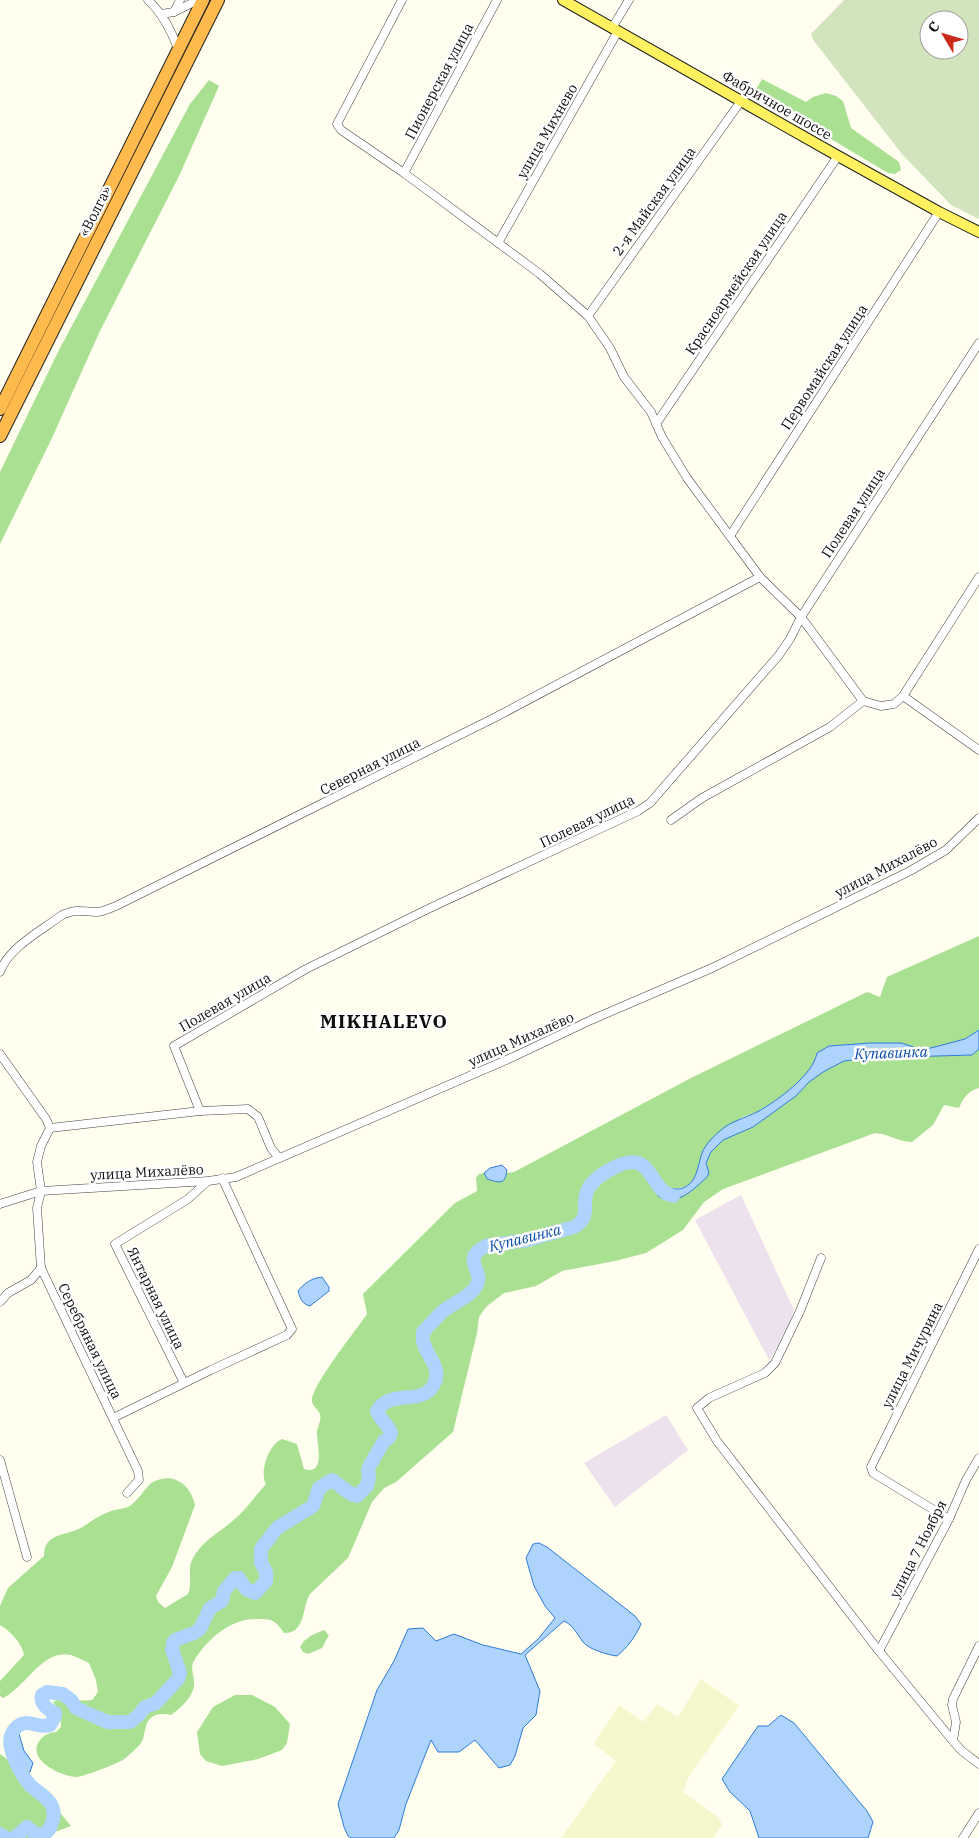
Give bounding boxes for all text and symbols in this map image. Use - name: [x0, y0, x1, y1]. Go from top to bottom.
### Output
- north arrow: [919, 10, 969, 60]
- text: С: [924, 18, 944, 36]
- street label: Пионерская улица: [401, 19, 477, 142]
- street label: Фабричное шоссе: [719, 66, 835, 144]
- street label: улица Михнево: [513, 80, 581, 182]
- street label: 2-я Майская улица: [608, 143, 700, 259]
- street label: «Волга»: [75, 183, 115, 239]
- street label: Красноармейская улица: [681, 207, 791, 358]
- street label: Первомайская улица: [777, 301, 872, 433]
- street label: Полевая улица: [817, 465, 889, 561]
- street label: Северная улица: [317, 733, 423, 799]
- street label: Полевая улица: [537, 790, 638, 852]
- street label: улица Михалёво: [832, 832, 940, 902]
- street label: Полевая улица: [176, 968, 274, 1036]
- street label: улица Михалёво: [465, 1008, 577, 1070]
- district label: MIKHALEVO: [320, 1009, 448, 1033]
- water label: Купавинка: [853, 1042, 929, 1063]
- street label: улица Михалёво: [90, 1160, 204, 1184]
- water label: Купавинка: [486, 1219, 564, 1256]
- street label: Янтарная улица: [123, 1244, 189, 1353]
- street label: Серебряная улица: [54, 1280, 126, 1402]
- street label: улица Мичурина: [877, 1298, 947, 1411]
- street label: улица 7 Ноября: [886, 1497, 950, 1601]

